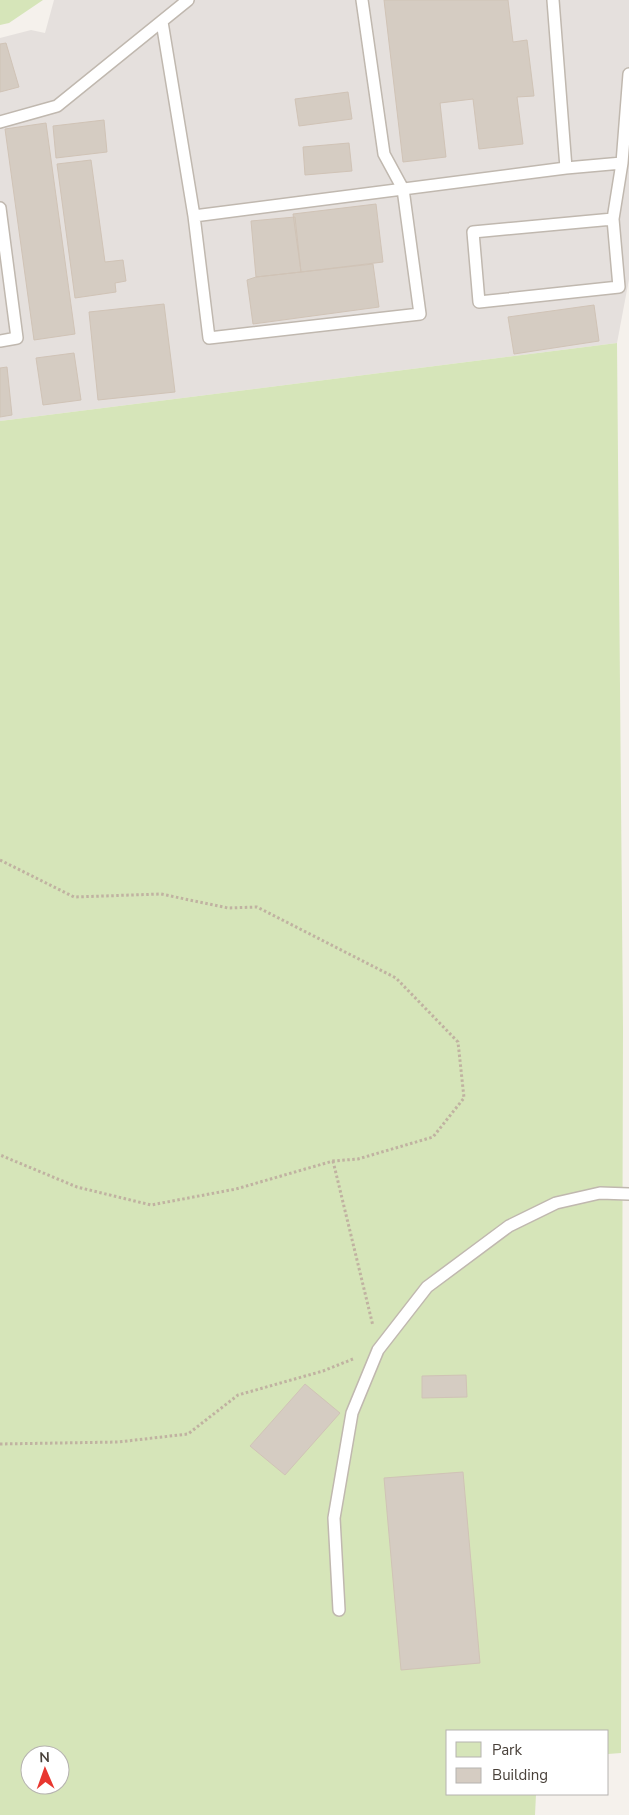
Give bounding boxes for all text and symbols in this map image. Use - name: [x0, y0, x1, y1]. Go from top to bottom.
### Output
- legend: [446, 1730, 609, 1795]
- text: Park: [492, 1740, 522, 1760]
- north arrow: [20, 1745, 70, 1795]
- text: N: [39, 1748, 50, 1767]
- text: Building: [492, 1765, 548, 1785]

